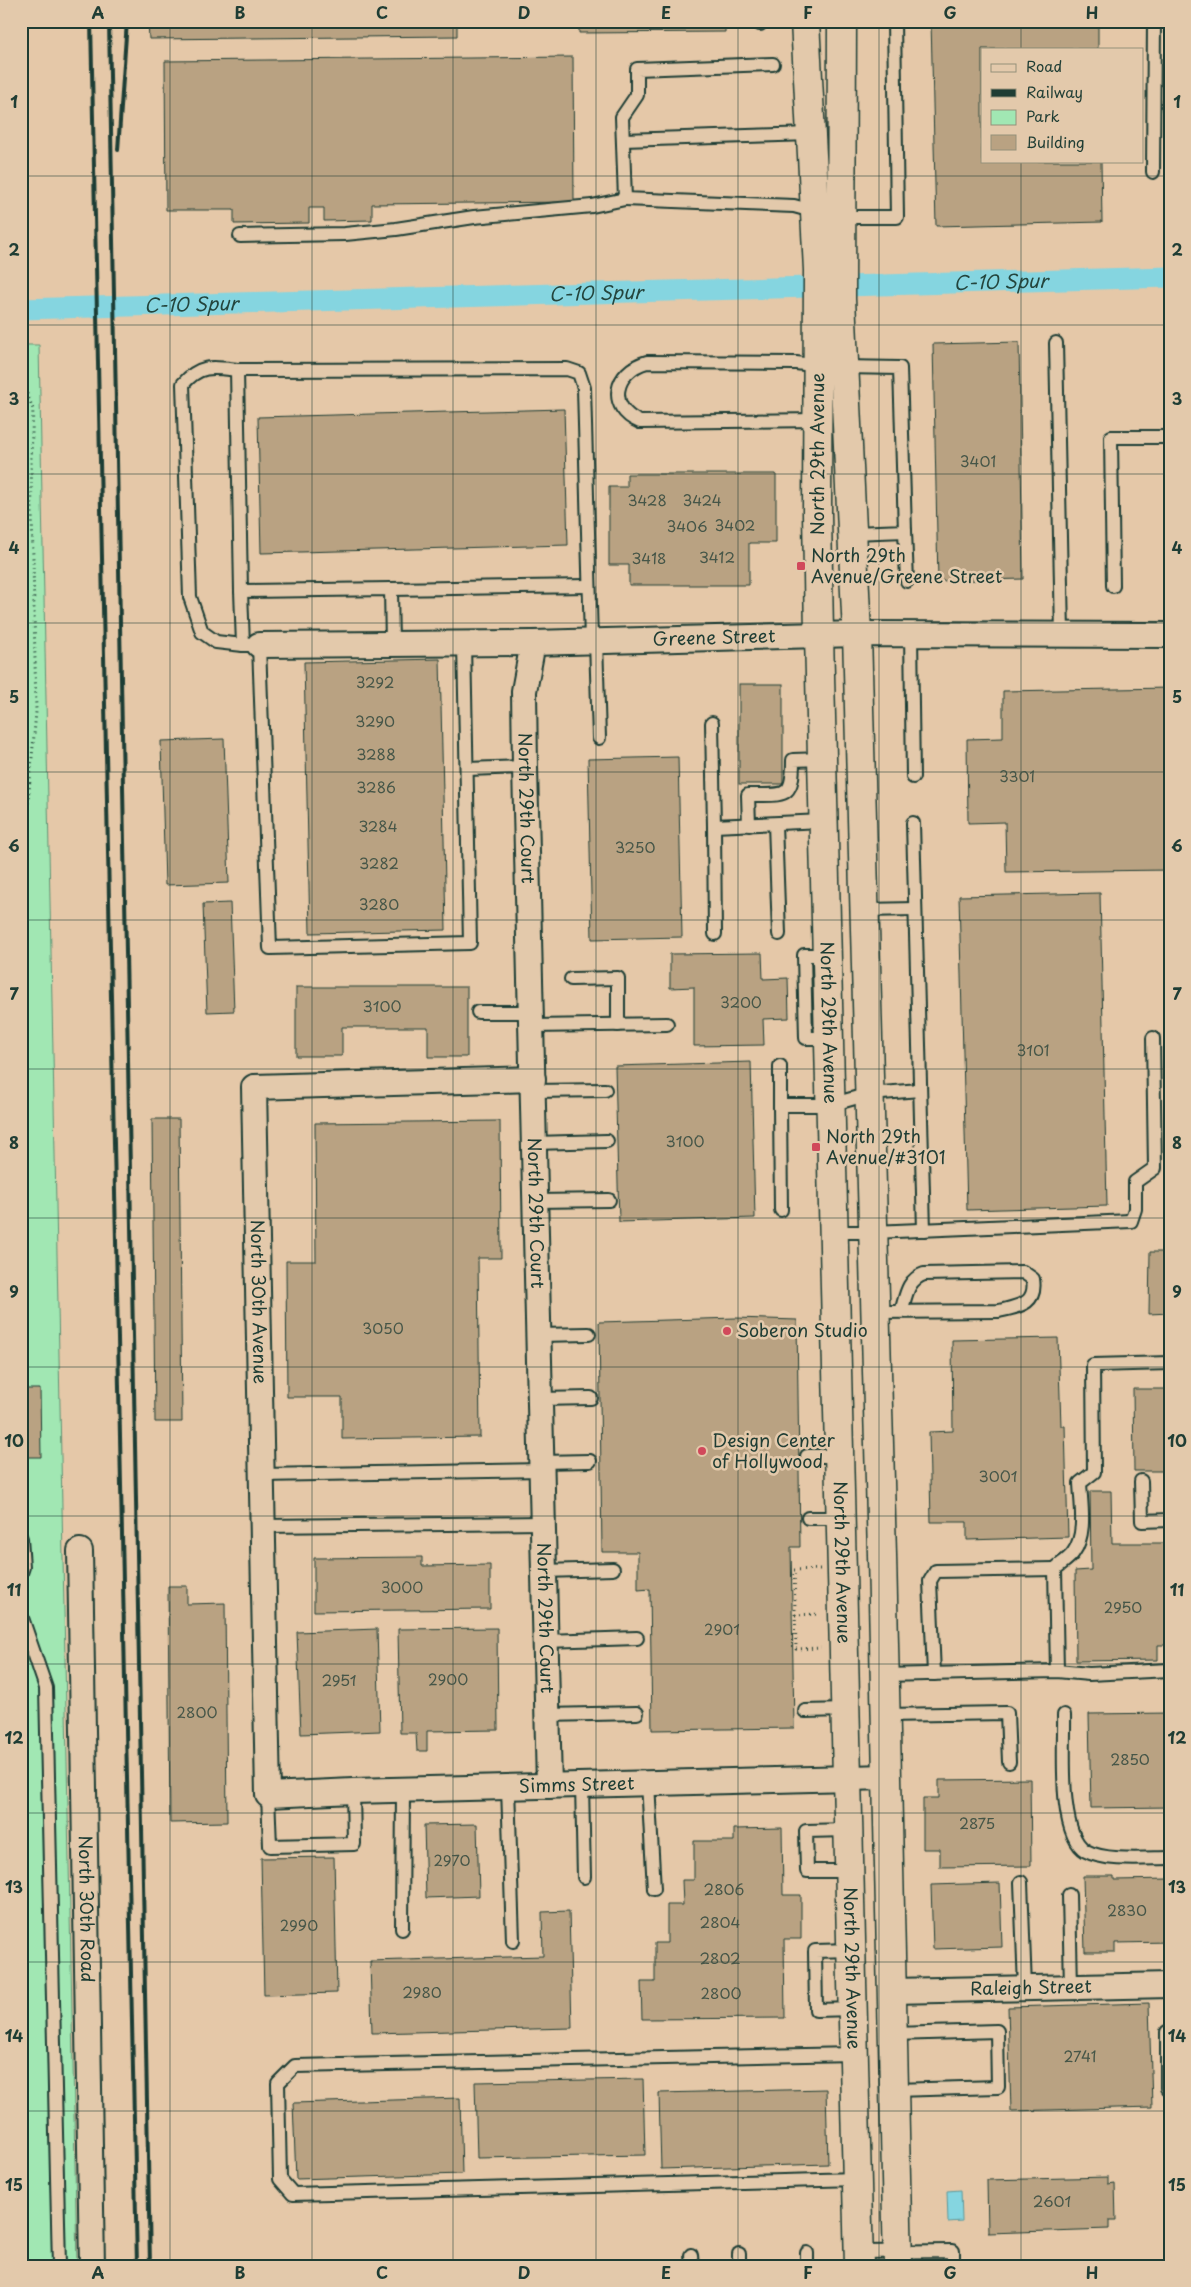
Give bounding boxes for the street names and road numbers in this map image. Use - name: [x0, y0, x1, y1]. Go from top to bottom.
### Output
- street label: North 29th Avenue: [803, 373, 830, 535]
- street label: Greene Street: [652, 621, 776, 652]
- street label: North 29th Court: [513, 733, 543, 884]
- street label: North 29th Avenue: [815, 941, 845, 1104]
- street label: North 29th Court: [522, 1137, 552, 1289]
- street label: North 30th Avenue: [245, 1219, 275, 1384]
- street label: North 29th Avenue: [828, 1481, 859, 1644]
- street label: North 29th Court: [531, 1542, 562, 1694]
- street label: Simms Street: [518, 1769, 635, 1799]
- street label: North 30th Road: [73, 1835, 102, 1983]
- street label: North 29th Avenue: [838, 1887, 869, 2050]
- street label: Raleigh Street: [970, 1972, 1092, 2001]

